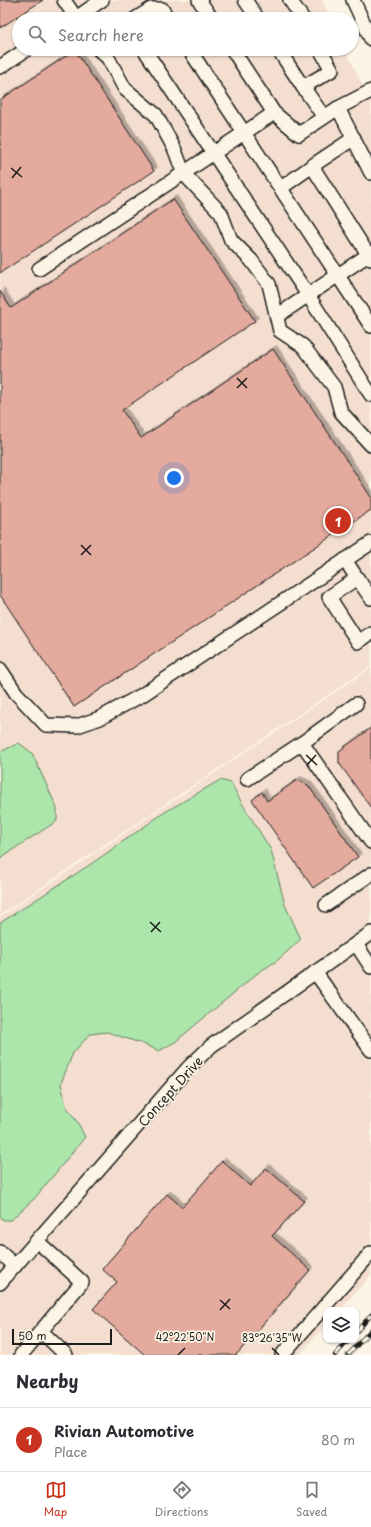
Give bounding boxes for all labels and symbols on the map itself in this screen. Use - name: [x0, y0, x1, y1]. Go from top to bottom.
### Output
- your location: [164, 468, 184, 488]
- pin: 1: [325, 506, 351, 536]
- street label: Concept Drive: [133, 1052, 207, 1130]
- scale bar: [12, 1327, 112, 1346]
- text: 42°22'50"N: [156, 1329, 214, 1344]
- text: 83°26'35"W: [242, 1330, 303, 1345]

